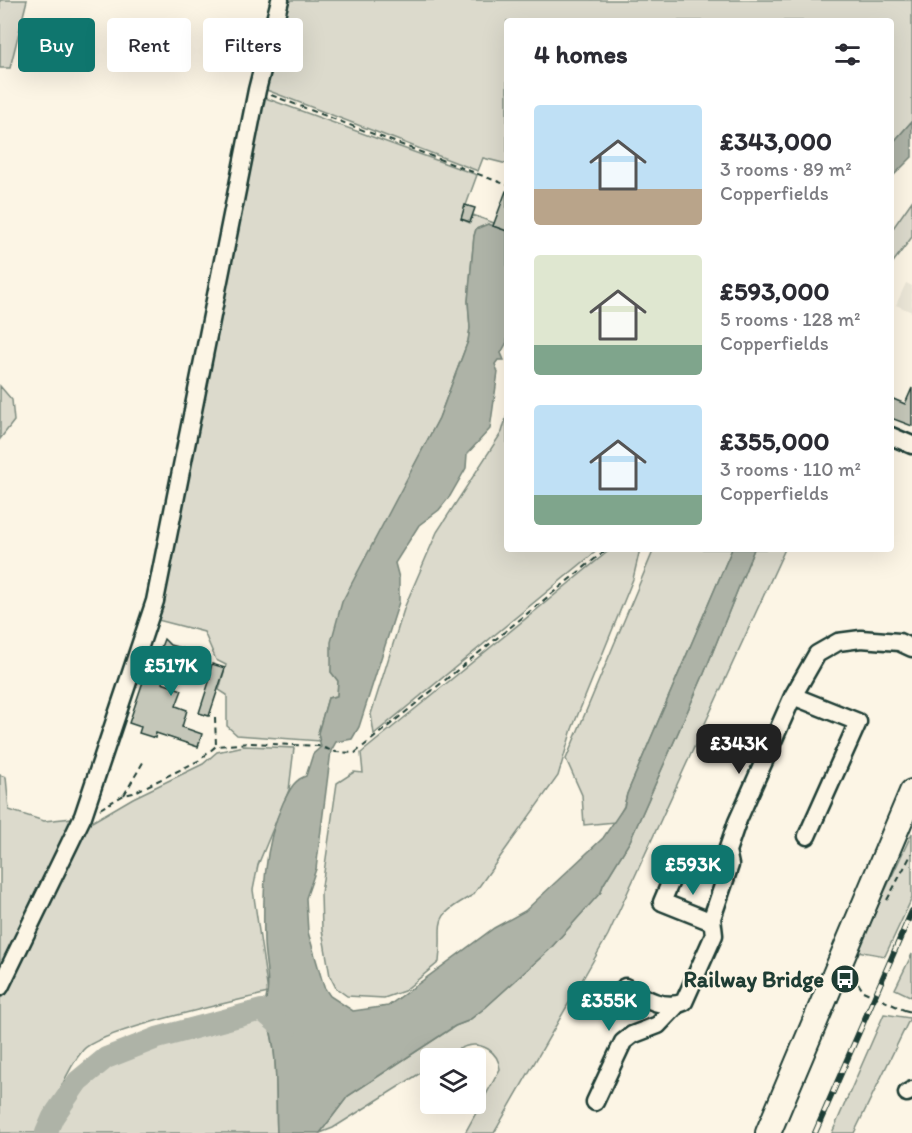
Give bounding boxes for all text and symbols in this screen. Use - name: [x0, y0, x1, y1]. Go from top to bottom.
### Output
- chip: Buy: [18, 18, 95, 72]
- chip: Rent: [107, 18, 191, 72]
- chip: Filters: [203, 18, 303, 72]
- text: 4 homes: [534, 38, 628, 70]
- icon: filters: [831, 38, 864, 71]
- text: £343,000: [720, 125, 832, 157]
- icon: home: [582, 129, 654, 201]
- text: 3 rooms · 89 m²: [720, 157, 852, 181]
- text: Copperfields: [720, 181, 829, 205]
- text: £593,000: [720, 275, 830, 307]
- icon: home: [582, 279, 654, 351]
- text: 5 rooms · 128 m²: [720, 307, 861, 331]
- text: Copperfields: [720, 331, 829, 355]
- text: £355,000: [720, 425, 830, 457]
- icon: home: [582, 429, 654, 501]
- text: 3 rooms · 110 m²: [720, 457, 861, 481]
- text: Copperfields: [720, 481, 829, 505]
- pin: £517K: [129, 646, 213, 697]
- text: £517K: [144, 653, 198, 677]
- pin: £343K: [697, 724, 781, 775]
- text: £343K: [710, 731, 768, 755]
- pin: £593K: [651, 845, 735, 896]
- text: £593K: [665, 852, 721, 876]
- bus stop icon: Railway Bridge: [829, 963, 861, 995]
- place label: Railway Bridge: [684, 966, 824, 993]
- pin: £355K: [567, 981, 651, 1032]
- text: £355K: [581, 988, 637, 1012]
- map controls: [420, 1048, 486, 1114]
- button: layers: [420, 1048, 486, 1114]

